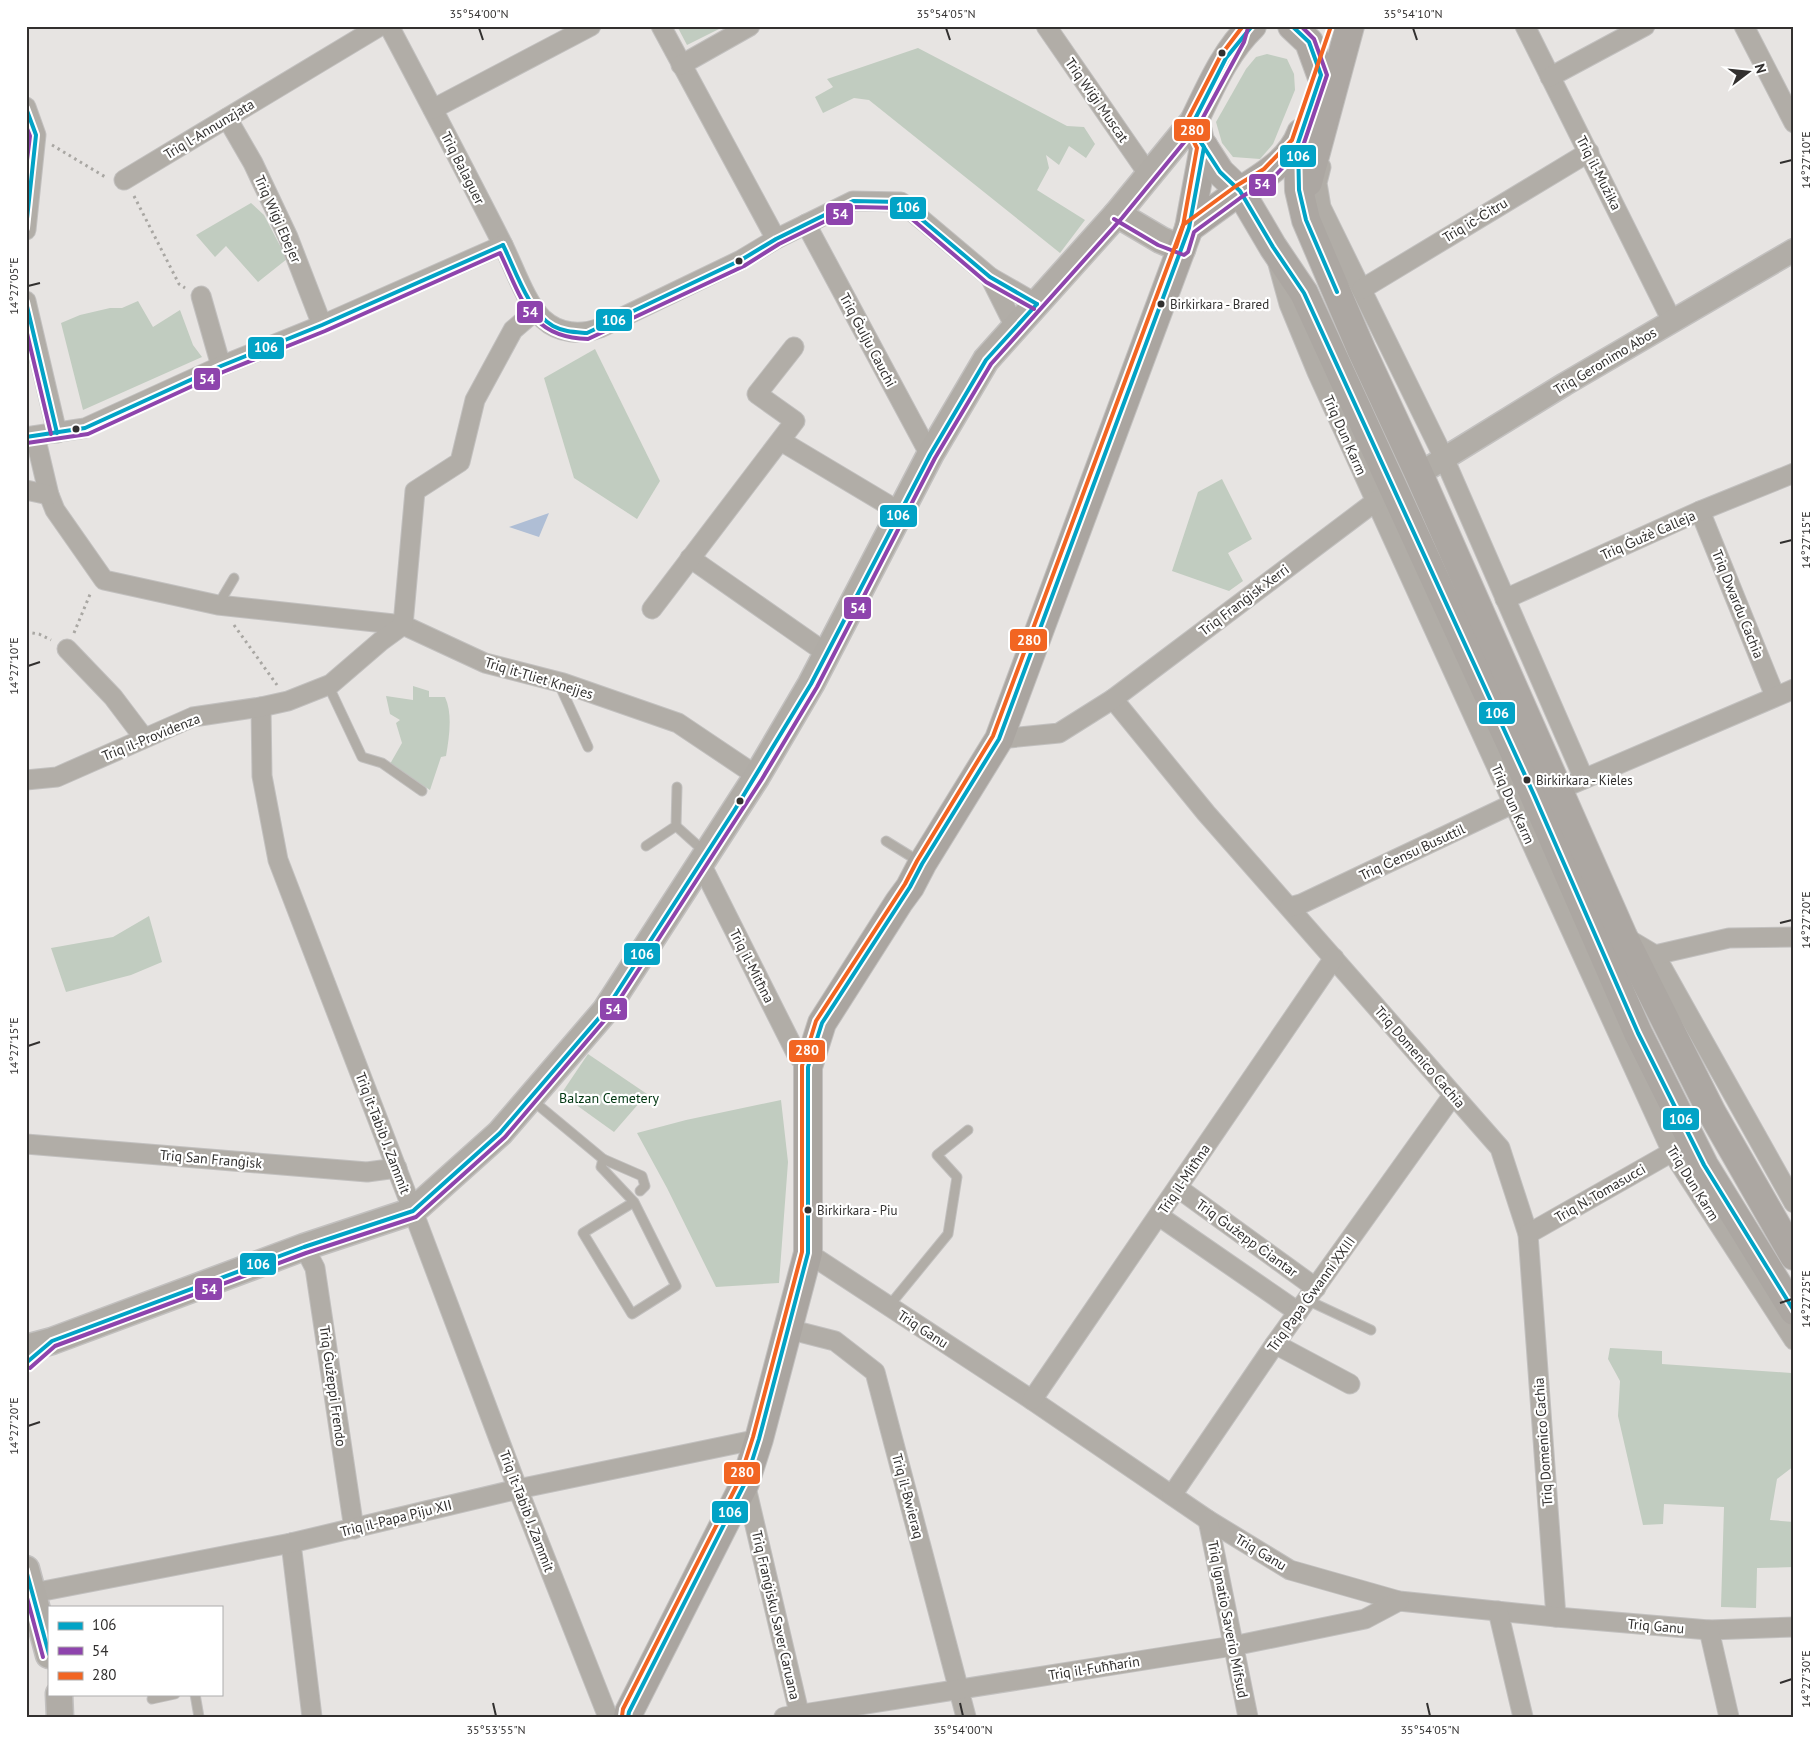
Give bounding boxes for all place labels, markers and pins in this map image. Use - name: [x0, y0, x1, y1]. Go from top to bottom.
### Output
- unlabelled marker: [1217, 48, 1227, 58]
- unlabelled marker: [734, 256, 744, 266]
- place label: Birkirkara - Brared: [1170, 296, 1269, 313]
- marker: Birkirkara - Brared: [1156, 299, 1166, 309]
- unlabelled marker: [71, 424, 81, 434]
- place label: Birkirkara - Kieles: [1536, 772, 1633, 789]
- marker: Birkirkara - Kieles: [1522, 775, 1532, 785]
- unlabelled marker: [735, 796, 745, 806]
- place label: Birkirkara - Piu: [817, 1202, 897, 1219]
- marker: Birkirkara - Piu: [803, 1205, 813, 1215]

